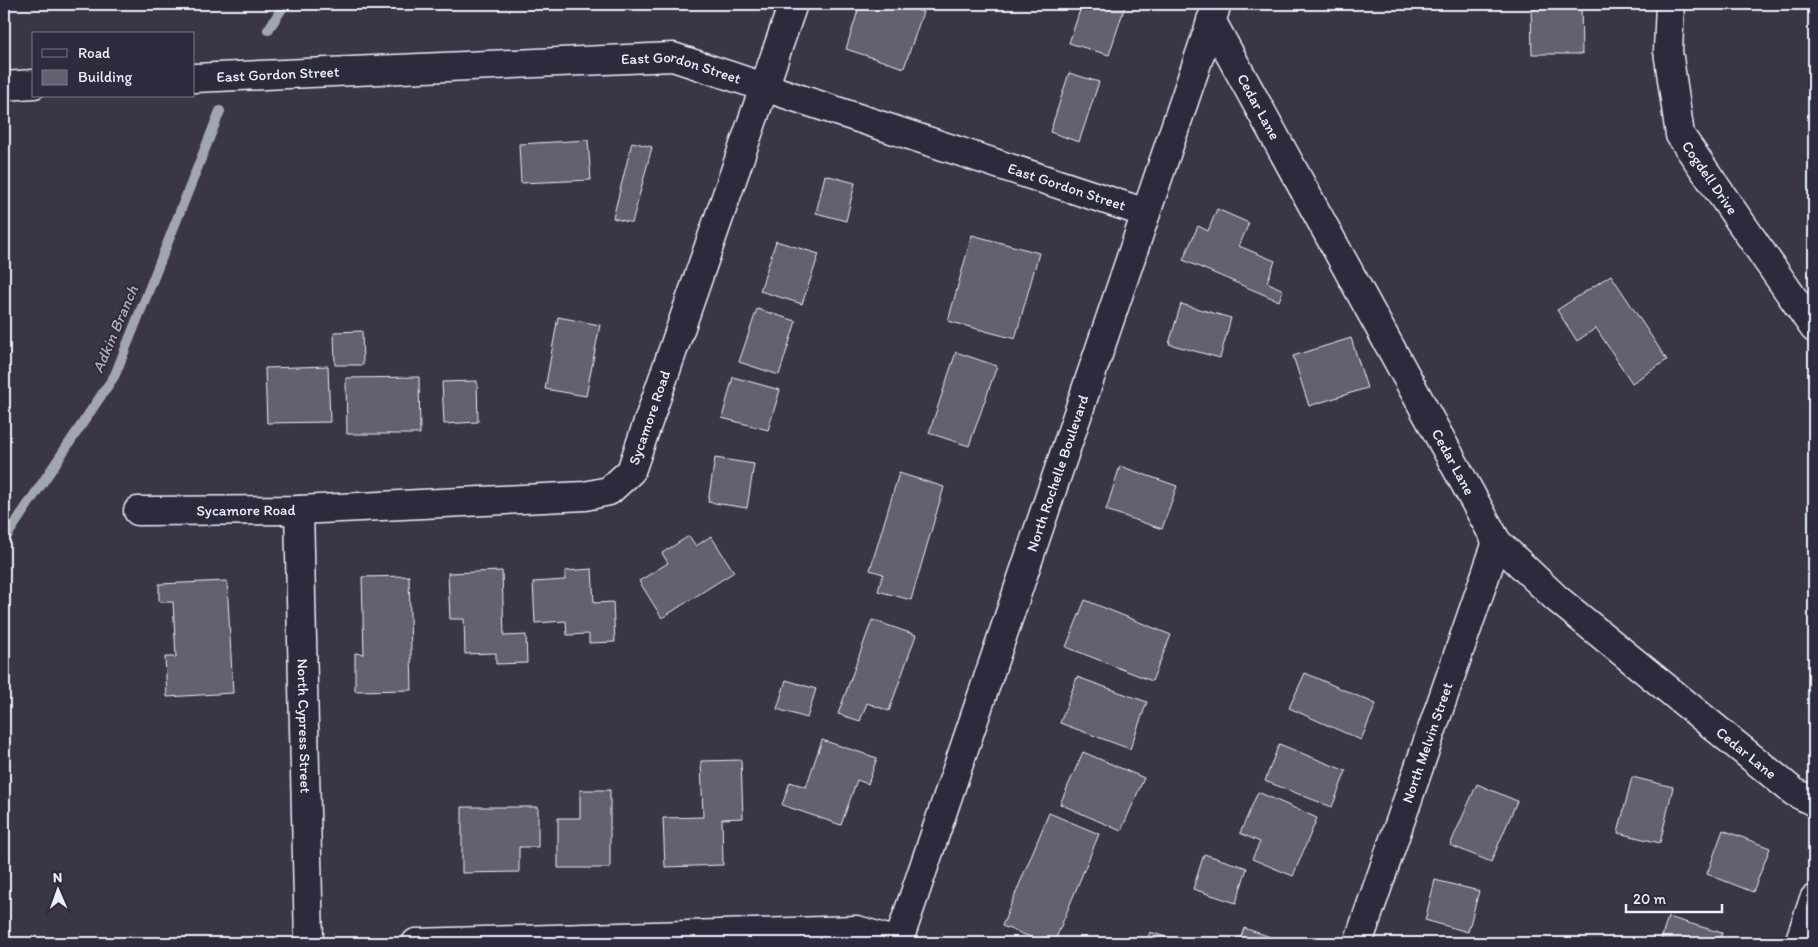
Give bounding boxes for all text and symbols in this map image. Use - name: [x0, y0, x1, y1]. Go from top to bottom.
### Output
- legend: [32, 32, 195, 98]
- text: Road: [78, 44, 111, 62]
- street label: East Gordon Street: [621, 48, 744, 88]
- street label: East Gordon Street: [216, 63, 340, 86]
- text: Building: [78, 68, 132, 86]
- street label: Cedar Lane: [1233, 71, 1284, 143]
- street label: Cogdell Drive: [1678, 137, 1742, 218]
- street label: East Gordon Street: [1005, 159, 1128, 215]
- water label: Adkin Branch: [88, 282, 142, 376]
- street label: Sycamore Road: [625, 368, 674, 467]
- street label: North Rochelle Boulevard: [1023, 393, 1092, 554]
- street label: Cedar Lane: [1428, 426, 1479, 498]
- street label: Sycamore Road: [196, 501, 296, 520]
- street label: North Cypress Street: [293, 658, 315, 794]
- street label: North Melvin Street: [1398, 680, 1457, 805]
- street label: Cedar Lane: [1712, 723, 1780, 783]
- north arrow: [32, 864, 82, 914]
- text: N: [53, 869, 63, 886]
- scale bar: [1626, 882, 1722, 914]
- text: 20 m: [1633, 890, 1667, 908]

